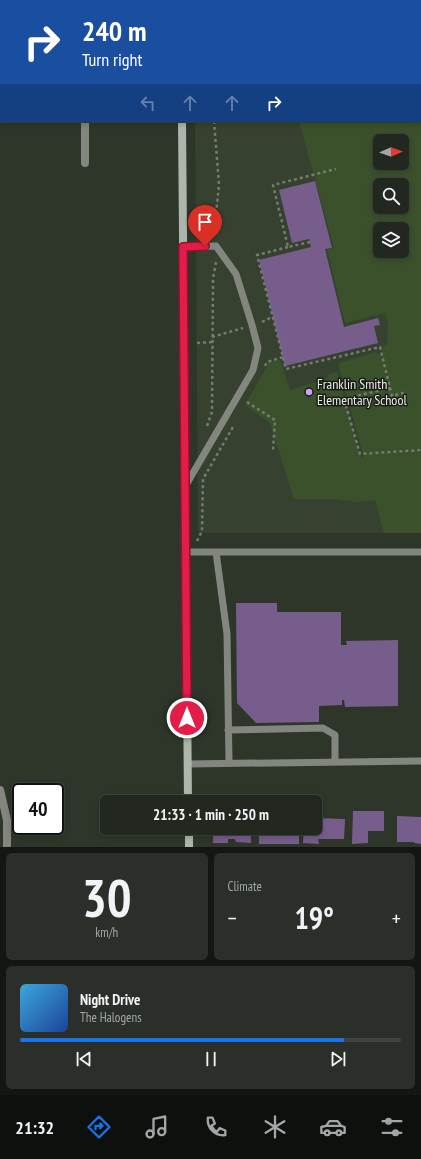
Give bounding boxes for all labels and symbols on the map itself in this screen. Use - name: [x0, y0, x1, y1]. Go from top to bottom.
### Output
- north arrow: [373, 134, 409, 170]
- pin: [188, 205, 222, 246]
- place label: Franklin Smith Elementary School: [317, 375, 407, 409]
- marker: Franklin Smith Elementary School: [304, 387, 314, 397]
- position arrow: [166, 697, 208, 739]
- speed limit sign: 40: [12, 783, 64, 835]

